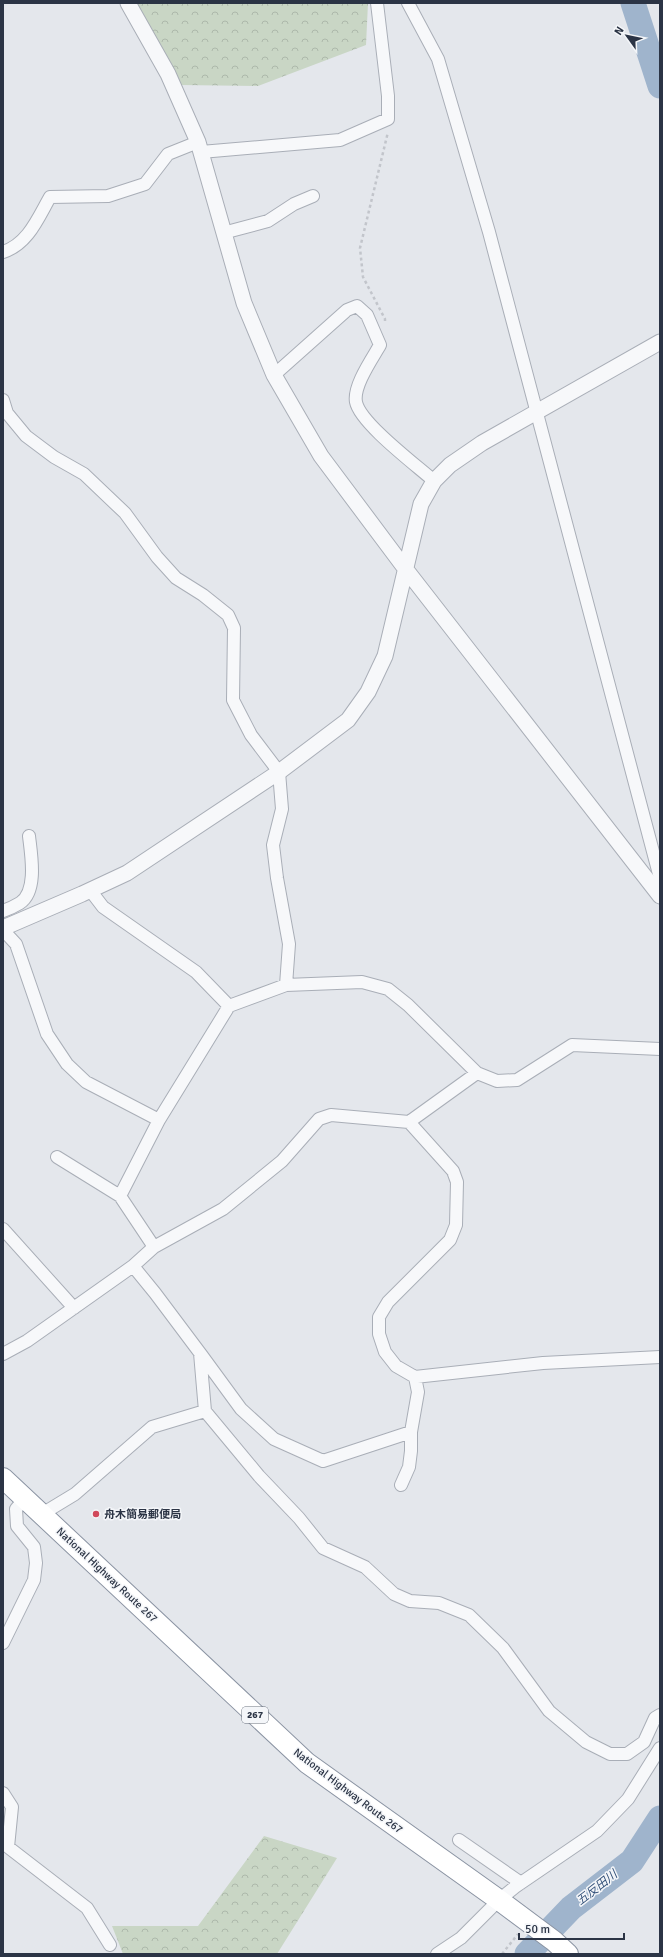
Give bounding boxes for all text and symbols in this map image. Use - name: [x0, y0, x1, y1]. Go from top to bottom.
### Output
- north arrow: [607, 16, 647, 56]
- text: N: [611, 24, 627, 38]
- place label: 舟木簡易郵便局: [104, 1508, 181, 1521]
- marker: 舟木簡易郵便局: [91, 1509, 101, 1519]
- street label: National Highway Route 267: [54, 1525, 160, 1625]
- road number: 267: [242, 1707, 268, 1723]
- street label: National Highway Route 267: [291, 1746, 405, 1836]
- water label: 五反田川: [573, 1866, 622, 1909]
- scale bar: [519, 1915, 624, 1941]
- text: 50 m: [525, 1922, 550, 1937]

